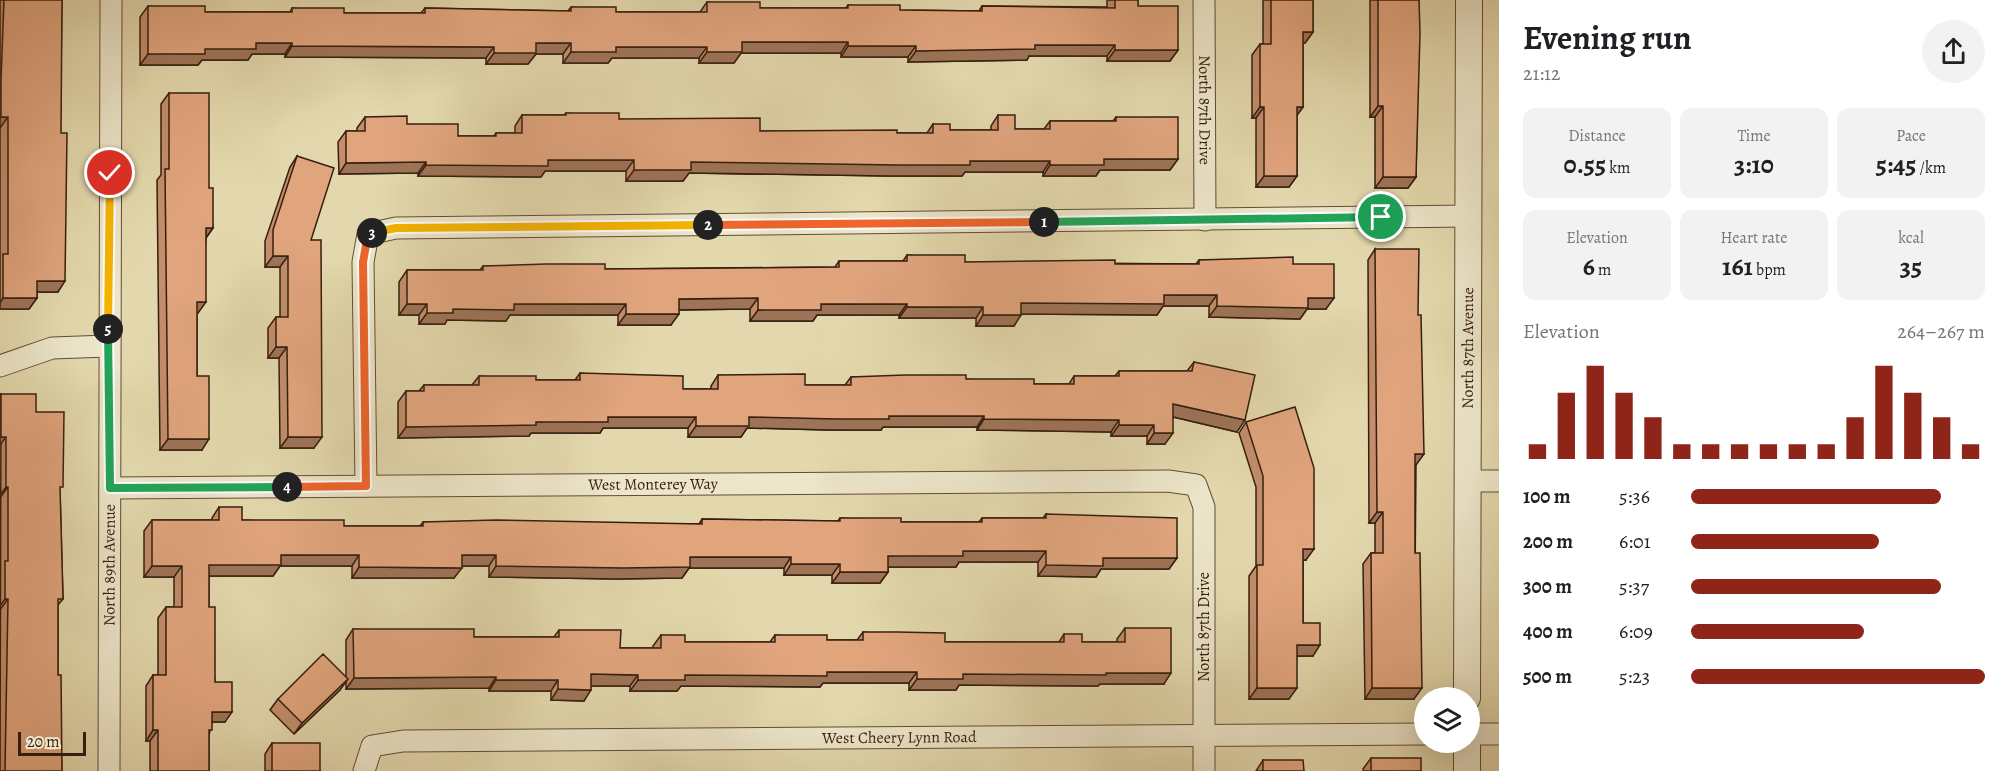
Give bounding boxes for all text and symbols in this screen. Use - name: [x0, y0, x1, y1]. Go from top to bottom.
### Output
- text: Evening run: [1523, 15, 1692, 60]
- button: share: [1922, 20, 1985, 83]
- street label: North 87th Drive: [1193, 55, 1216, 165]
- text: 21:12: [1523, 60, 1560, 87]
- text: Distance: [1568, 125, 1626, 147]
- text: Time: [1737, 125, 1771, 147]
- text: Pace: [1896, 125, 1926, 147]
- pin: [84, 147, 135, 198]
- text: 0.55: [1564, 147, 1606, 182]
- text: 3:10: [1734, 147, 1774, 182]
- text: 5:45: [1876, 147, 1916, 182]
- icon: check: [93, 156, 126, 189]
- text: km: [1606, 157, 1630, 179]
- text: /km: [1916, 157, 1946, 179]
- pin: [1355, 191, 1406, 242]
- icon: arrive: [1364, 200, 1397, 233]
- pin: 1: [1029, 207, 1059, 237]
- pin: 2: [693, 210, 723, 240]
- text: 1: [1041, 211, 1047, 233]
- text: 2: [704, 214, 712, 236]
- pin: 3: [357, 218, 387, 248]
- text: 3: [369, 222, 375, 244]
- text: Elevation: [1566, 227, 1628, 249]
- text: Heart rate: [1721, 227, 1787, 249]
- text: kcal: [1898, 227, 1924, 249]
- text: 6: [1583, 249, 1595, 284]
- text: 161: [1722, 249, 1753, 284]
- text: 35: [1900, 249, 1922, 284]
- text: m: [1595, 259, 1611, 281]
- text: bpm: [1753, 259, 1786, 281]
- street label: North 87th Avenue: [1457, 287, 1479, 409]
- pin: 5: [93, 314, 123, 344]
- text: 5: [105, 318, 111, 340]
- text: Elevation: [1523, 318, 1600, 345]
- text: 264–267 m: [1897, 318, 1985, 345]
- pin: 4: [272, 472, 302, 502]
- street label: West Monterey Way: [587, 473, 719, 496]
- text: 4: [283, 476, 291, 498]
- text: 100 m: [1523, 483, 1571, 510]
- text: 5:36: [1619, 483, 1650, 510]
- street label: North 89th Avenue: [98, 504, 121, 626]
- text: 200 m: [1523, 528, 1573, 555]
- text: 6:01: [1619, 528, 1651, 555]
- street label: North 87th Drive: [1193, 572, 1215, 682]
- text: 300 m: [1523, 573, 1572, 600]
- text: 5:37: [1619, 573, 1649, 600]
- text: 400 m: [1523, 618, 1573, 645]
- text: 6:09: [1619, 618, 1653, 645]
- text: 500 m: [1523, 663, 1572, 690]
- text: 5:23: [1619, 663, 1650, 690]
- map controls: [1414, 687, 1480, 753]
- button: layers: [1414, 687, 1480, 753]
- street label: West Cheery Lynn Road: [821, 726, 977, 749]
- scale bar: [18, 729, 86, 756]
- text: 20 m: [27, 731, 60, 753]

